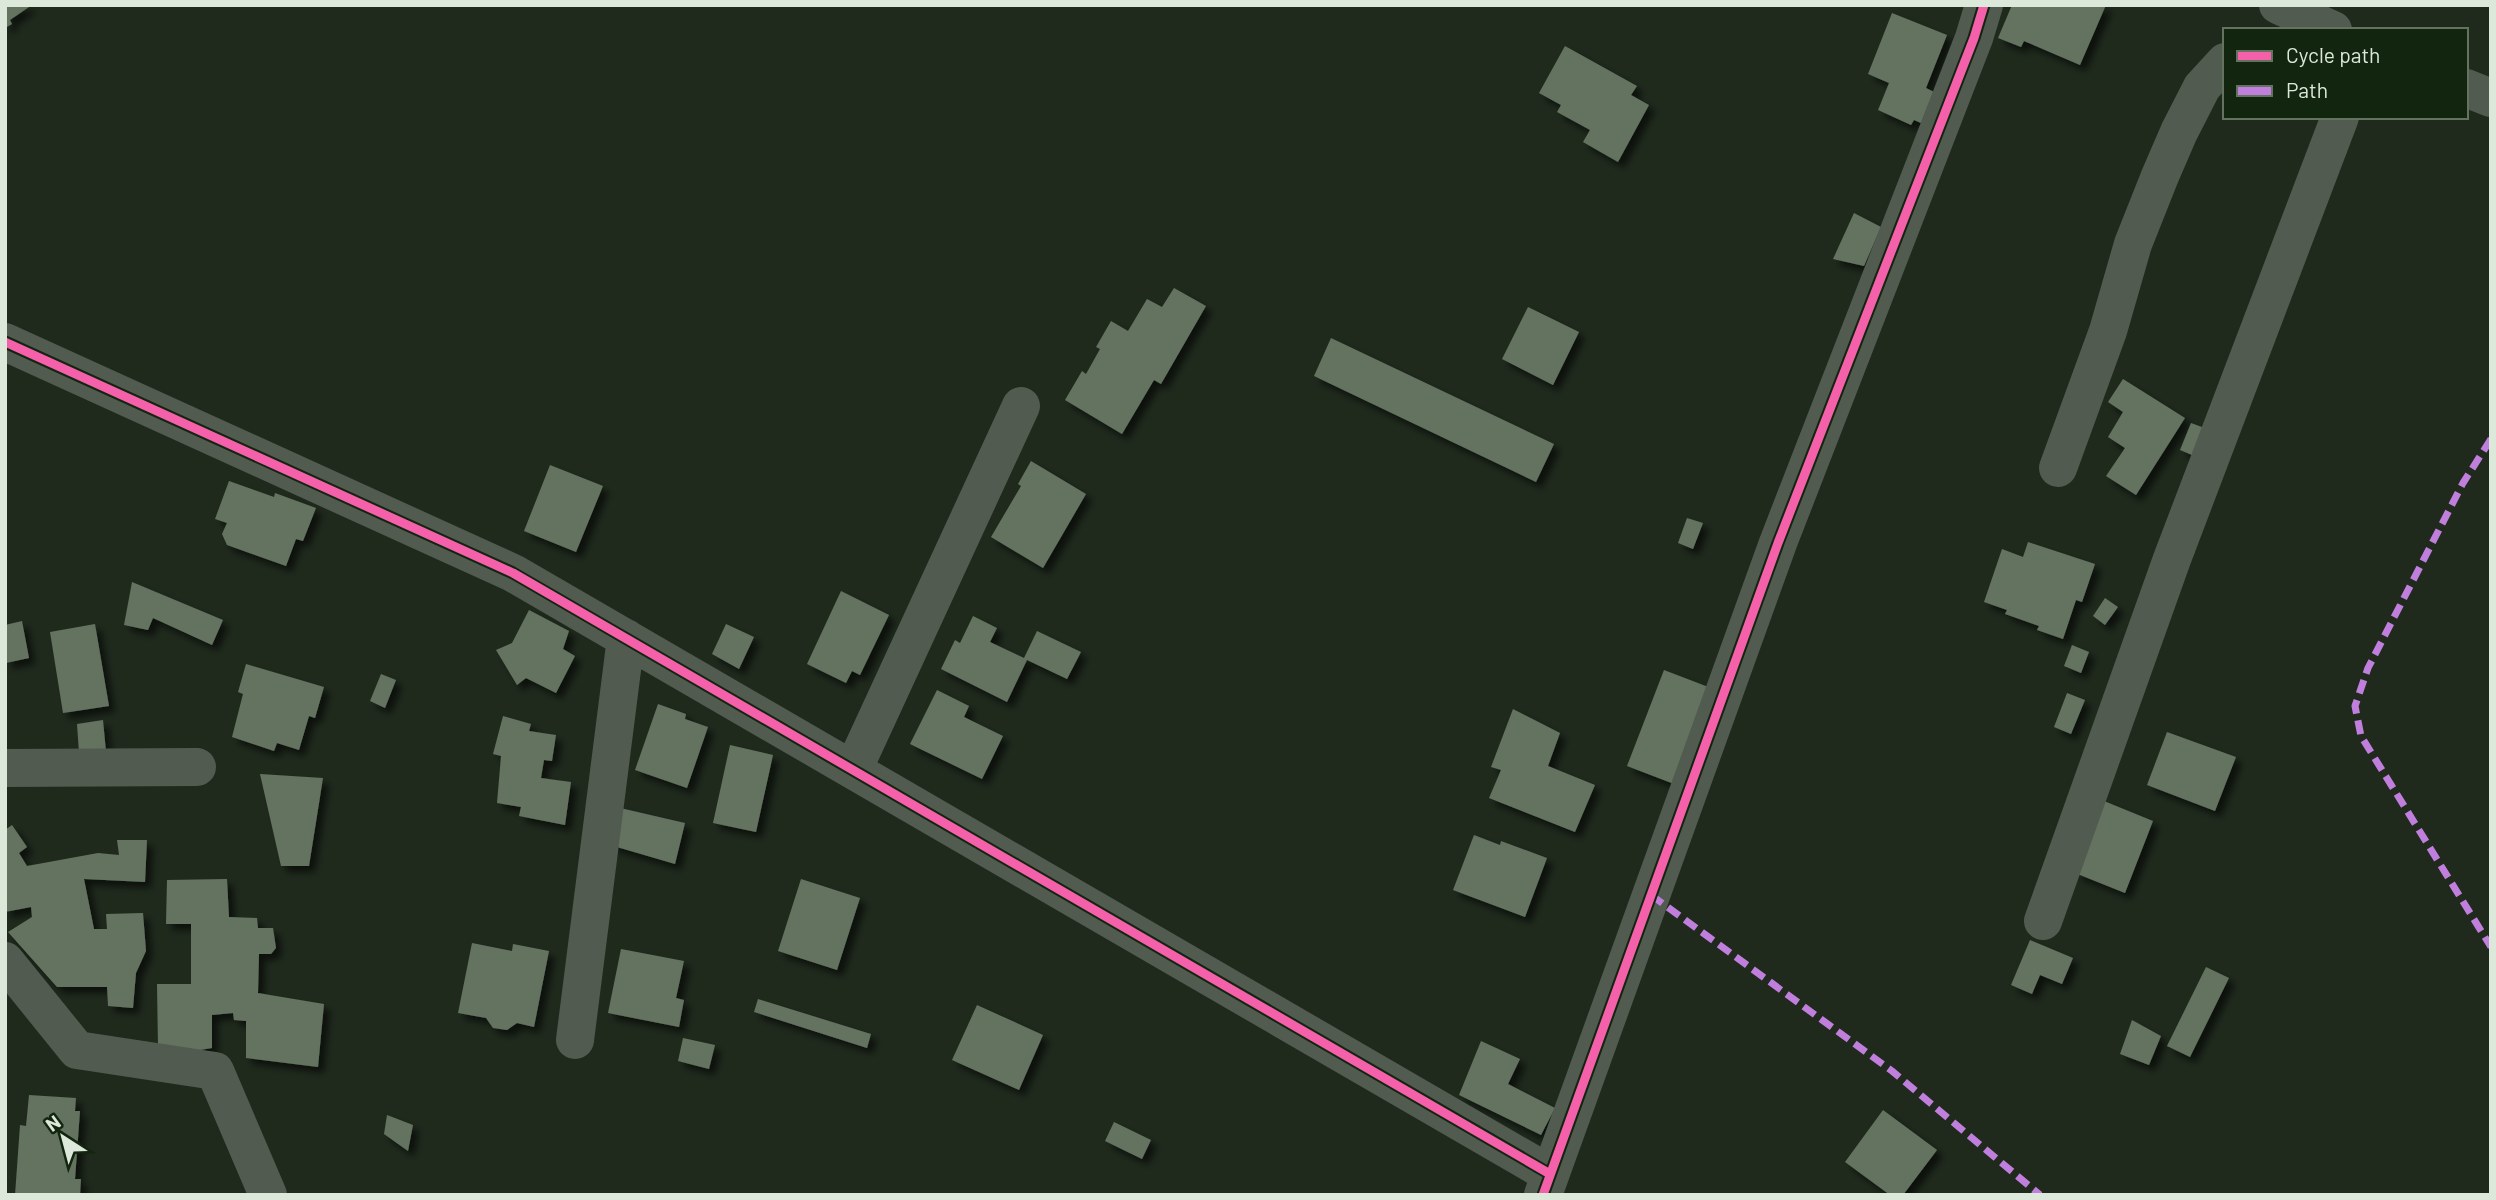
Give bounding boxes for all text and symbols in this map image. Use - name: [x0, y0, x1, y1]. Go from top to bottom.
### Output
- legend: [2223, 28, 2468, 119]
- text: Cycle path: [2286, 42, 2380, 67]
- text: Path: [2286, 77, 2328, 102]
- north arrow: [28, 1102, 98, 1172]
- text: N: [41, 1110, 65, 1136]

